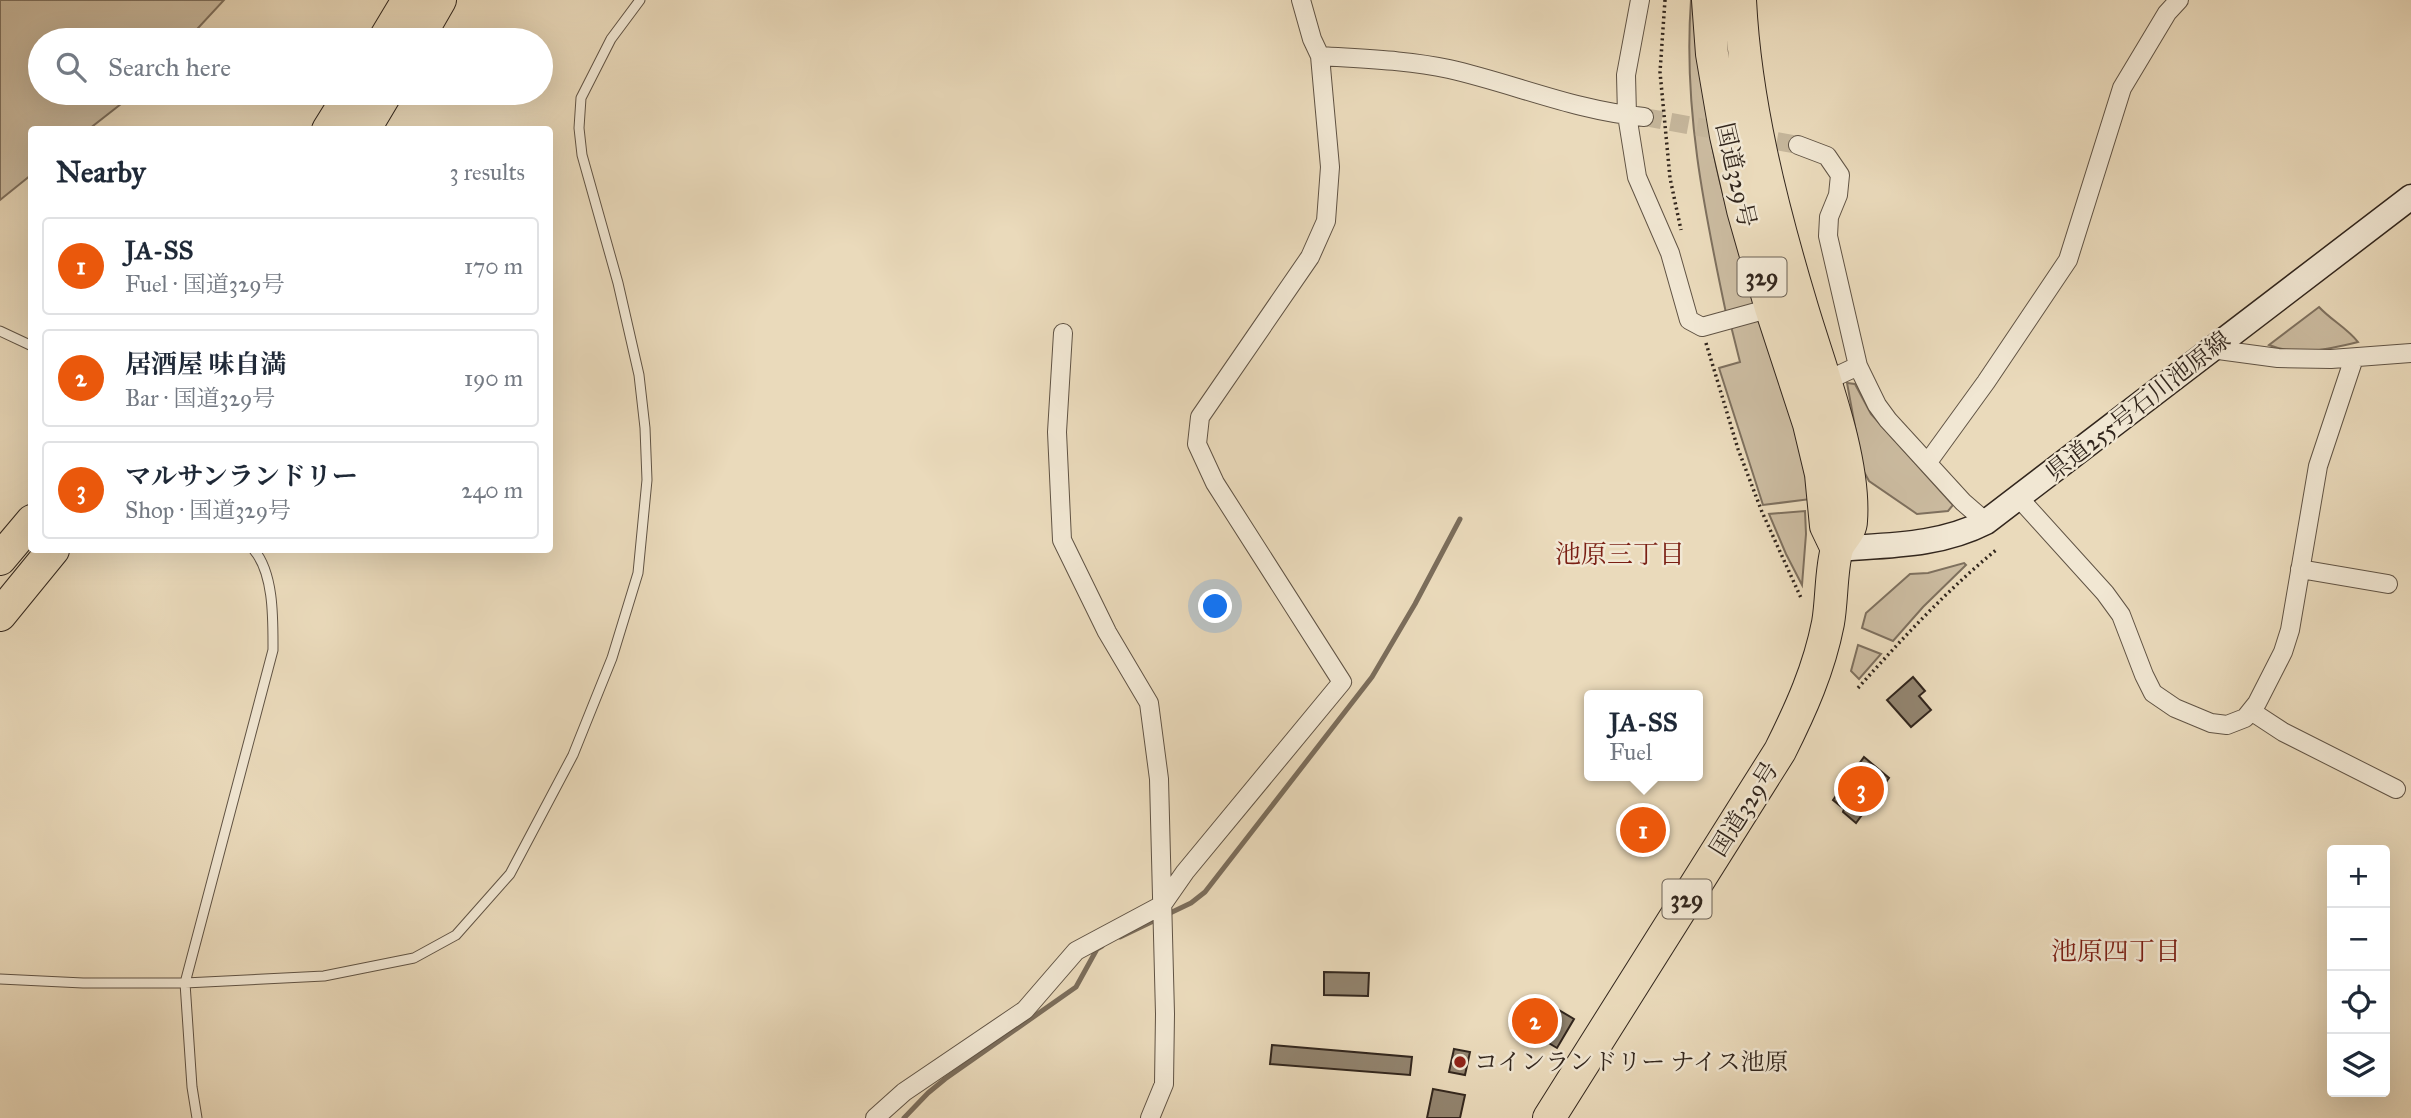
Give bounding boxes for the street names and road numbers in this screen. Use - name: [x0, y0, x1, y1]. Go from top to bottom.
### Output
- street label: 国道329号: [1709, 120, 1763, 230]
- road number: 329: [1738, 258, 1786, 296]
- street label: 県道255号石川池原線: [2040, 325, 2236, 487]
- street label: 国道329号: [1703, 756, 1785, 862]
- road number: 329: [1662, 879, 1712, 918]

